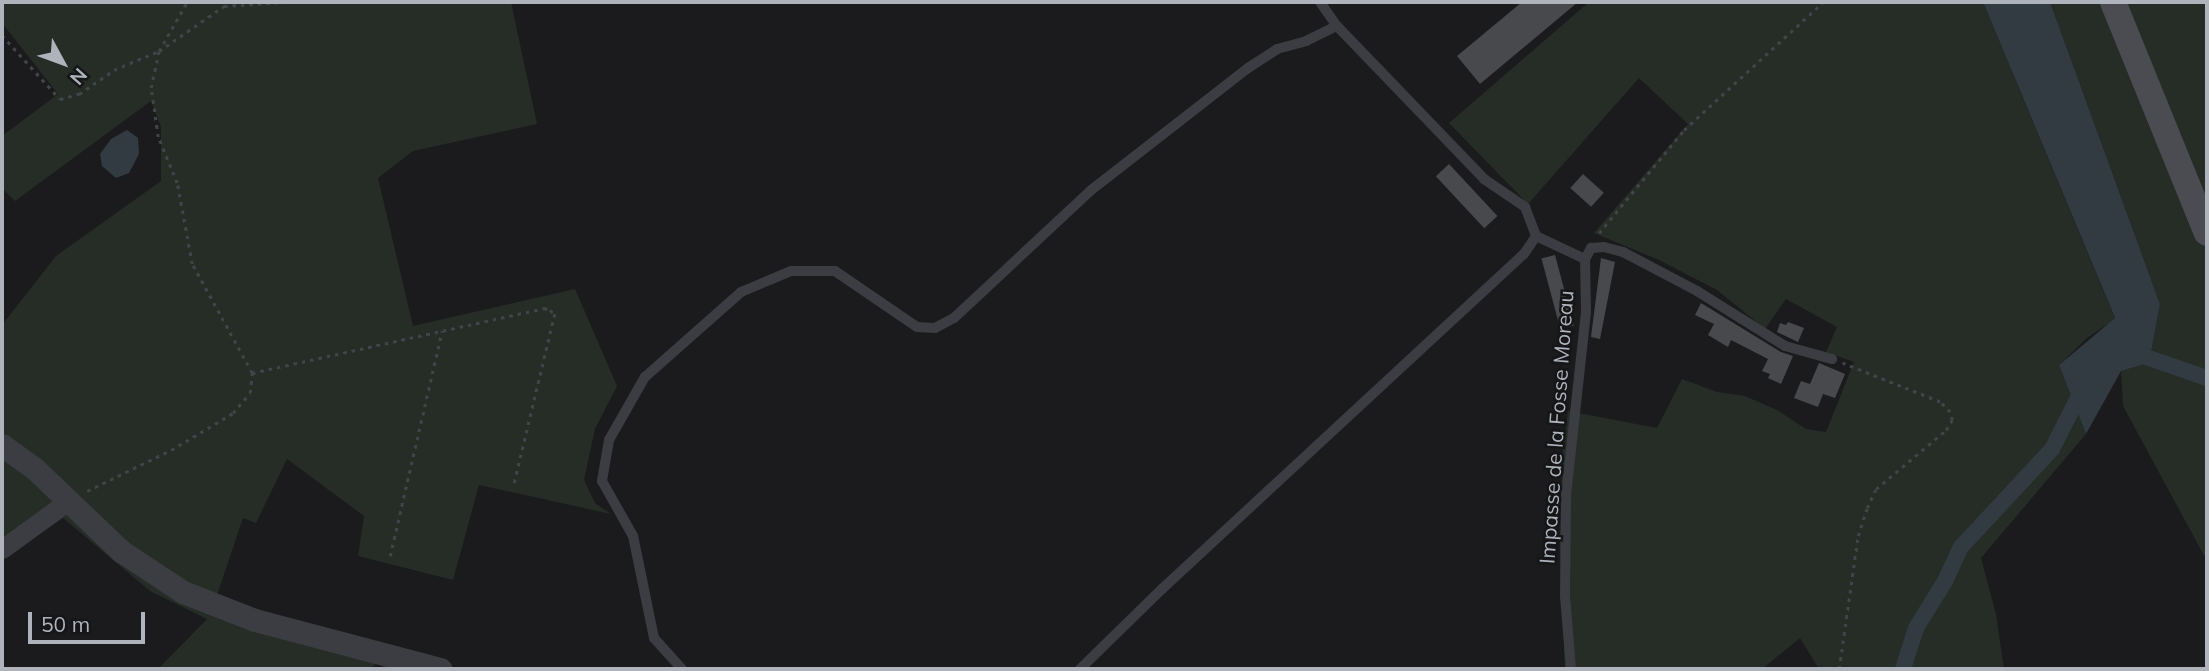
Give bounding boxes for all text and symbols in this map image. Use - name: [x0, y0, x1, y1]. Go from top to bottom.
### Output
- north arrow: [28, 28, 98, 98]
- text: N: [65, 63, 93, 90]
- street label: Impasse de la Fosse Moreau: [1534, 289, 1578, 565]
- scale bar: [32, 598, 149, 642]
- text: 50 m: [41, 611, 90, 637]

